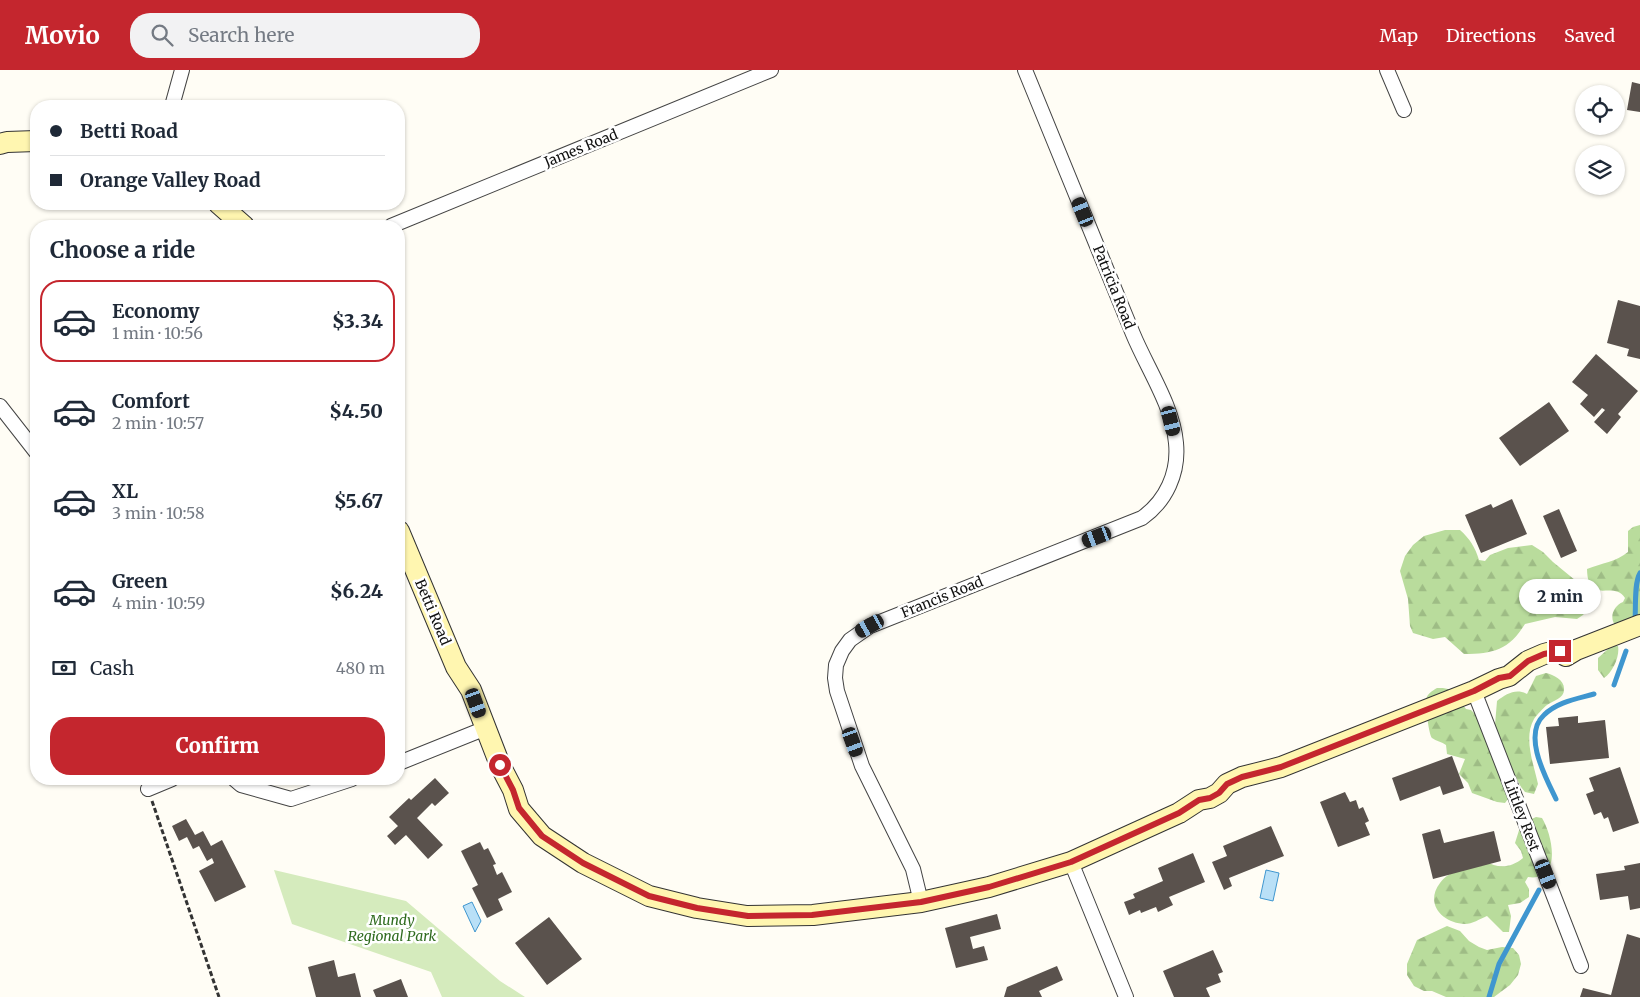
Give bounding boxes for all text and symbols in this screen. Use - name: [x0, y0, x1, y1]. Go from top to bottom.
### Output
- search box: [130, 13, 480, 58]
- text: Movio: [25, 20, 100, 51]
- icon: search: [148, 21, 176, 49]
- text: Search here: [188, 23, 294, 47]
- text: Map: [1380, 24, 1418, 47]
- text: Directions: [1446, 24, 1536, 47]
- text: Saved: [1564, 24, 1615, 47]
- map controls: [1575, 85, 1625, 195]
- button: locate: [1575, 85, 1625, 135]
- text: Betti Road: [80, 119, 178, 143]
- street label: James Road: [541, 125, 621, 171]
- button: layers: [1575, 145, 1625, 195]
- text: Orange Valley Road: [80, 168, 261, 192]
- car: [1070, 195, 1095, 229]
- text: Choose a ride: [50, 236, 195, 264]
- street label: Patricia Road: [1089, 242, 1139, 332]
- icon: car: [52, 299, 97, 344]
- text: Economy: [112, 299, 200, 323]
- text: $3.34: [332, 309, 383, 333]
- text: 1 min · 10:56: [112, 323, 203, 343]
- icon: car: [52, 389, 97, 434]
- text: Comfort: [112, 389, 190, 413]
- text: $4.50: [329, 399, 383, 423]
- car: [1160, 405, 1181, 437]
- text: 2 min · 10:57: [112, 413, 204, 433]
- icon: car: [52, 479, 97, 524]
- text: XL: [112, 479, 138, 503]
- text: $5.67: [334, 489, 383, 513]
- text: 3 min · 10:58: [112, 503, 205, 523]
- car: [1080, 525, 1113, 549]
- icon: car: [52, 569, 97, 614]
- text: Green: [112, 569, 168, 593]
- street label: Francis Road: [898, 572, 986, 622]
- street label: Betti Road: [411, 576, 455, 648]
- callout: 2 min: [1519, 578, 1601, 614]
- text: $6.24: [330, 579, 383, 603]
- text: 2 min: [1537, 586, 1583, 606]
- text: 4 min · 10:59: [112, 593, 205, 613]
- car: [853, 612, 886, 640]
- route end: [1549, 640, 1571, 662]
- icon: cash: [50, 654, 78, 682]
- text: Cash: [90, 656, 134, 680]
- text: 480 m: [336, 658, 385, 678]
- car: [463, 686, 488, 720]
- button: Confirm: [50, 717, 385, 775]
- car: [840, 725, 865, 759]
- route start: [489, 754, 511, 776]
- street label: Littley Rest: [1500, 776, 1544, 854]
- car: [1533, 857, 1558, 891]
- park label: Mundy Regional Park: [348, 911, 437, 945]

